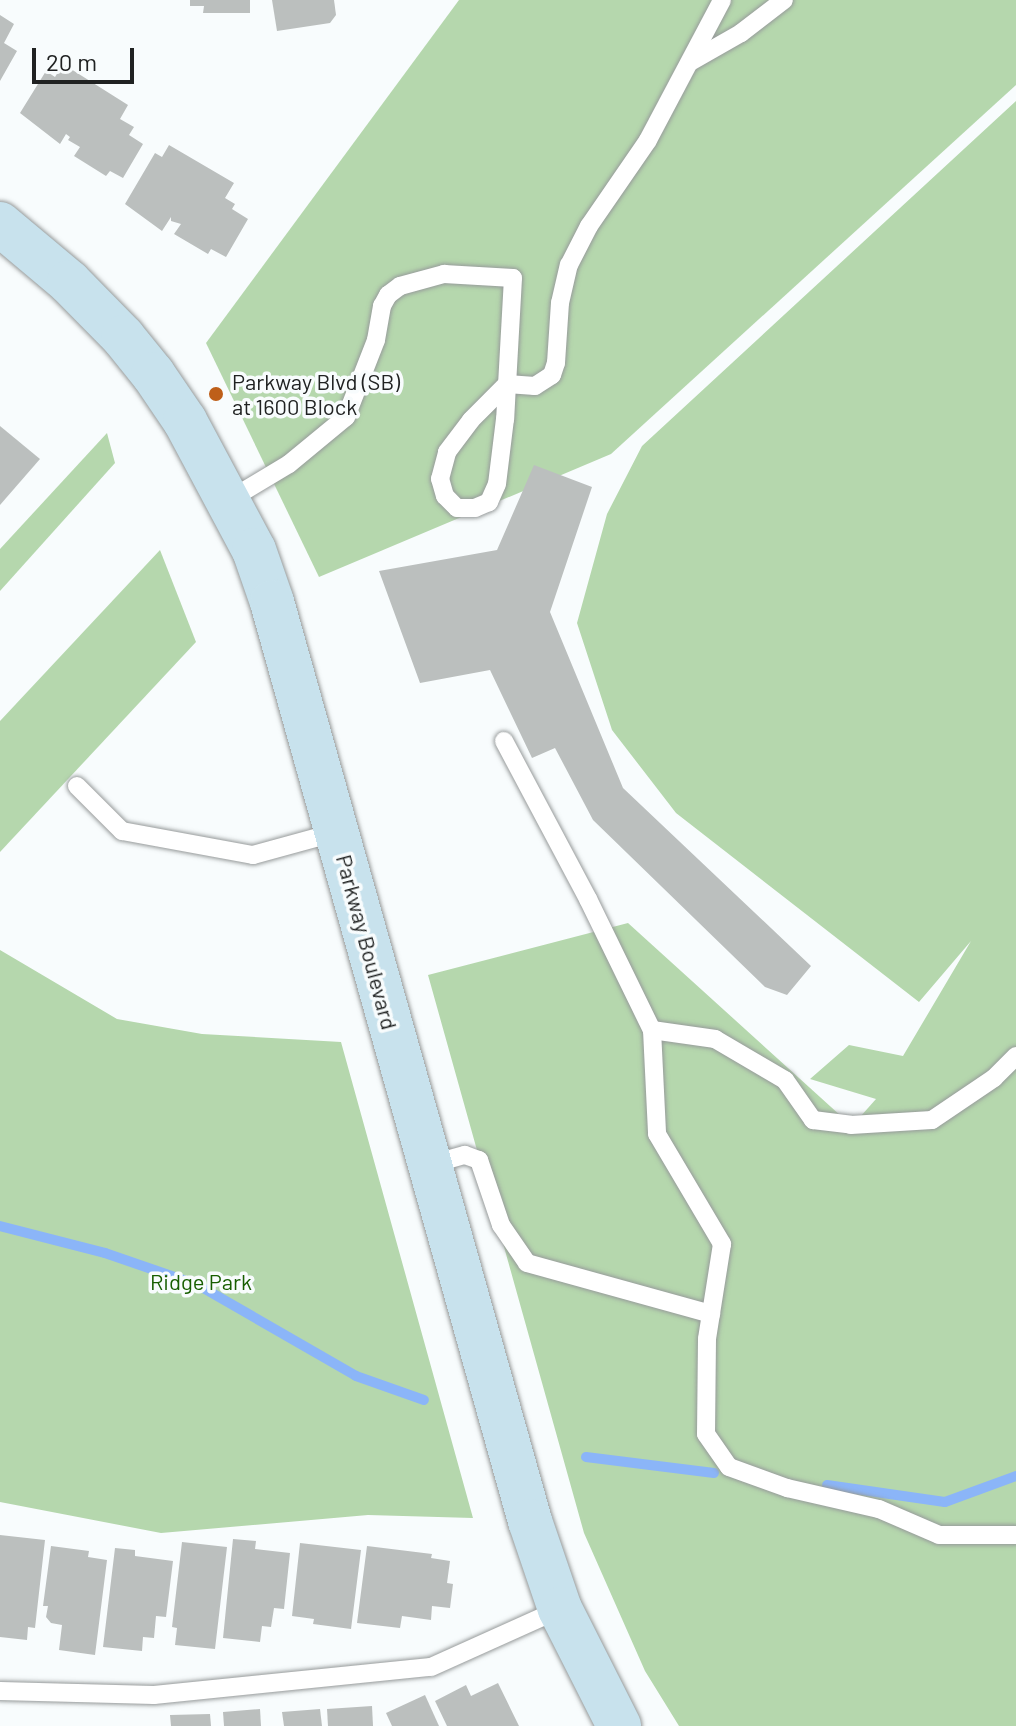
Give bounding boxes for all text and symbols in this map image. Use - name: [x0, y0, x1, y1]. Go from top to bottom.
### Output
- scale bar: [36, 32, 138, 82]
- text: 20 m: [46, 47, 97, 76]
- place label: Parkway Blvd (SB) at 1600 Block: [232, 368, 400, 420]
- marker: Parkway Blvd (SB) at 1600 Block: [207, 385, 225, 403]
- street label: Parkway Boulevard: [331, 852, 403, 1032]
- park label: Ridge Park: [150, 1269, 252, 1295]

